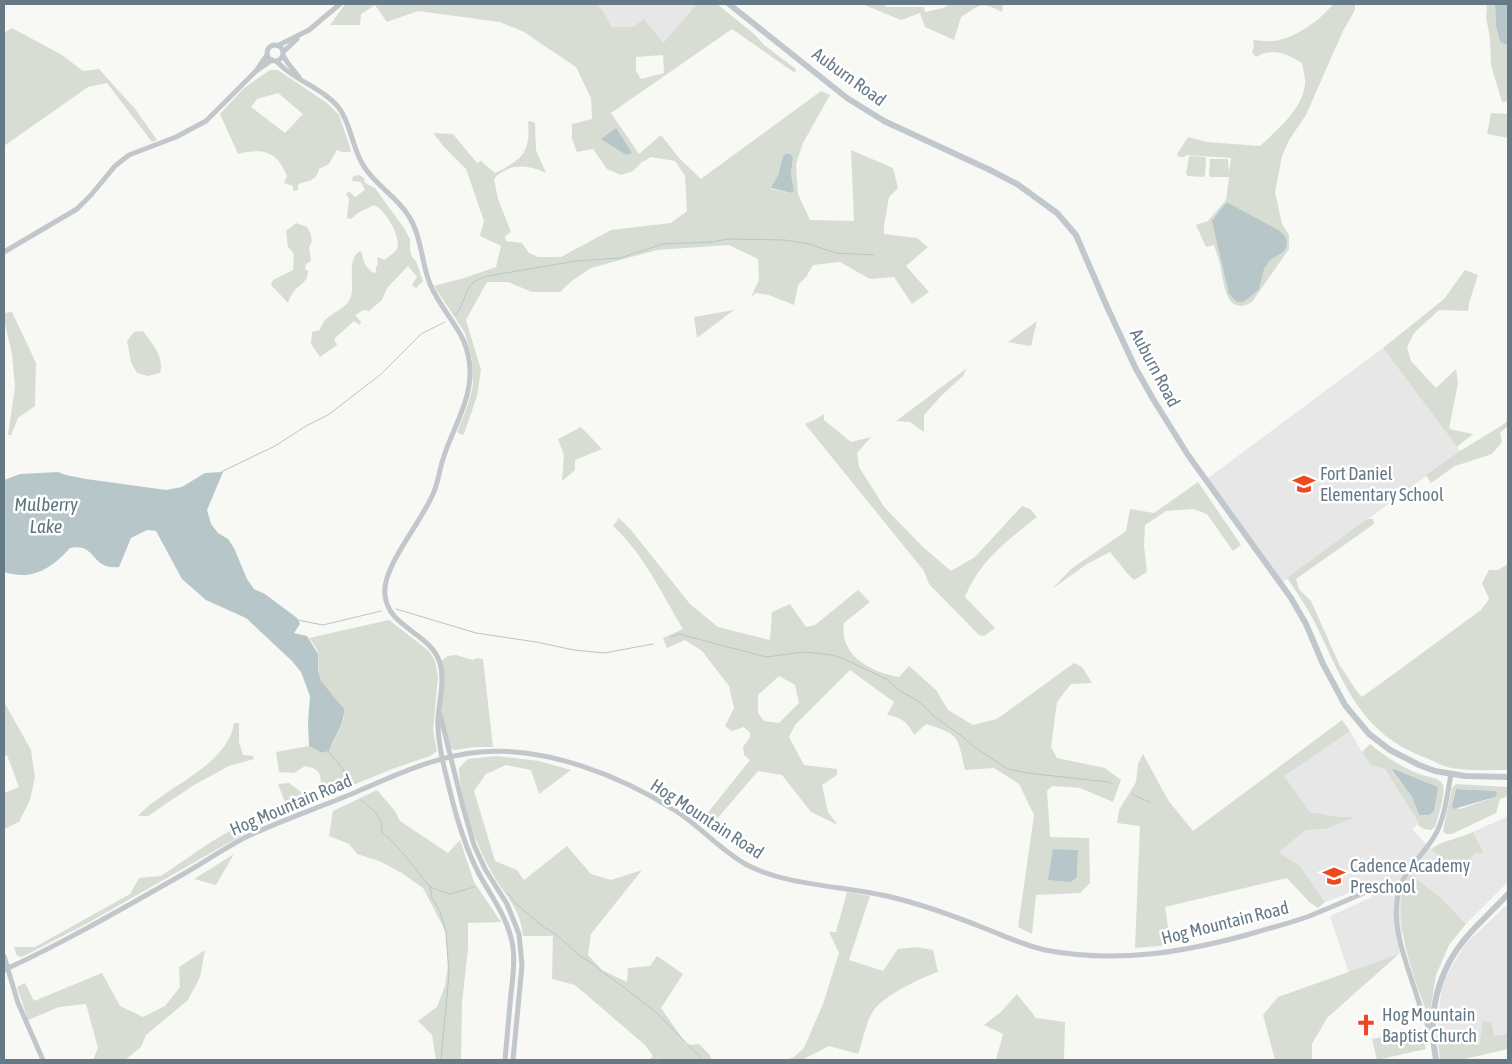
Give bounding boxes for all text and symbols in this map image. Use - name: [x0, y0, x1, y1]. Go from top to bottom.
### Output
- street label: Auburn Road: [808, 43, 890, 110]
- street label: Auburn Road: [1126, 325, 1185, 410]
- place label: Fort Daniel Elementary School: [1320, 463, 1444, 505]
- school or university icon: Fort Daniel Elementary School: [1291, 471, 1317, 497]
- water label: Mulberry Lake: [14, 493, 78, 537]
- street label: Hog Mountain Road: [227, 769, 355, 840]
- street label: Hog Mountain Road: [647, 774, 768, 863]
- place label: Cadence Academy Preschool: [1350, 855, 1470, 897]
- school or university icon: Cadence Academy Preschool: [1321, 863, 1347, 889]
- street label: Hog Mountain Road: [1159, 897, 1291, 948]
- place label: Hog Mountain Baptist Church: [1382, 1004, 1477, 1046]
- church icon: Hog Mountain Baptist Church: [1353, 1012, 1379, 1038]

